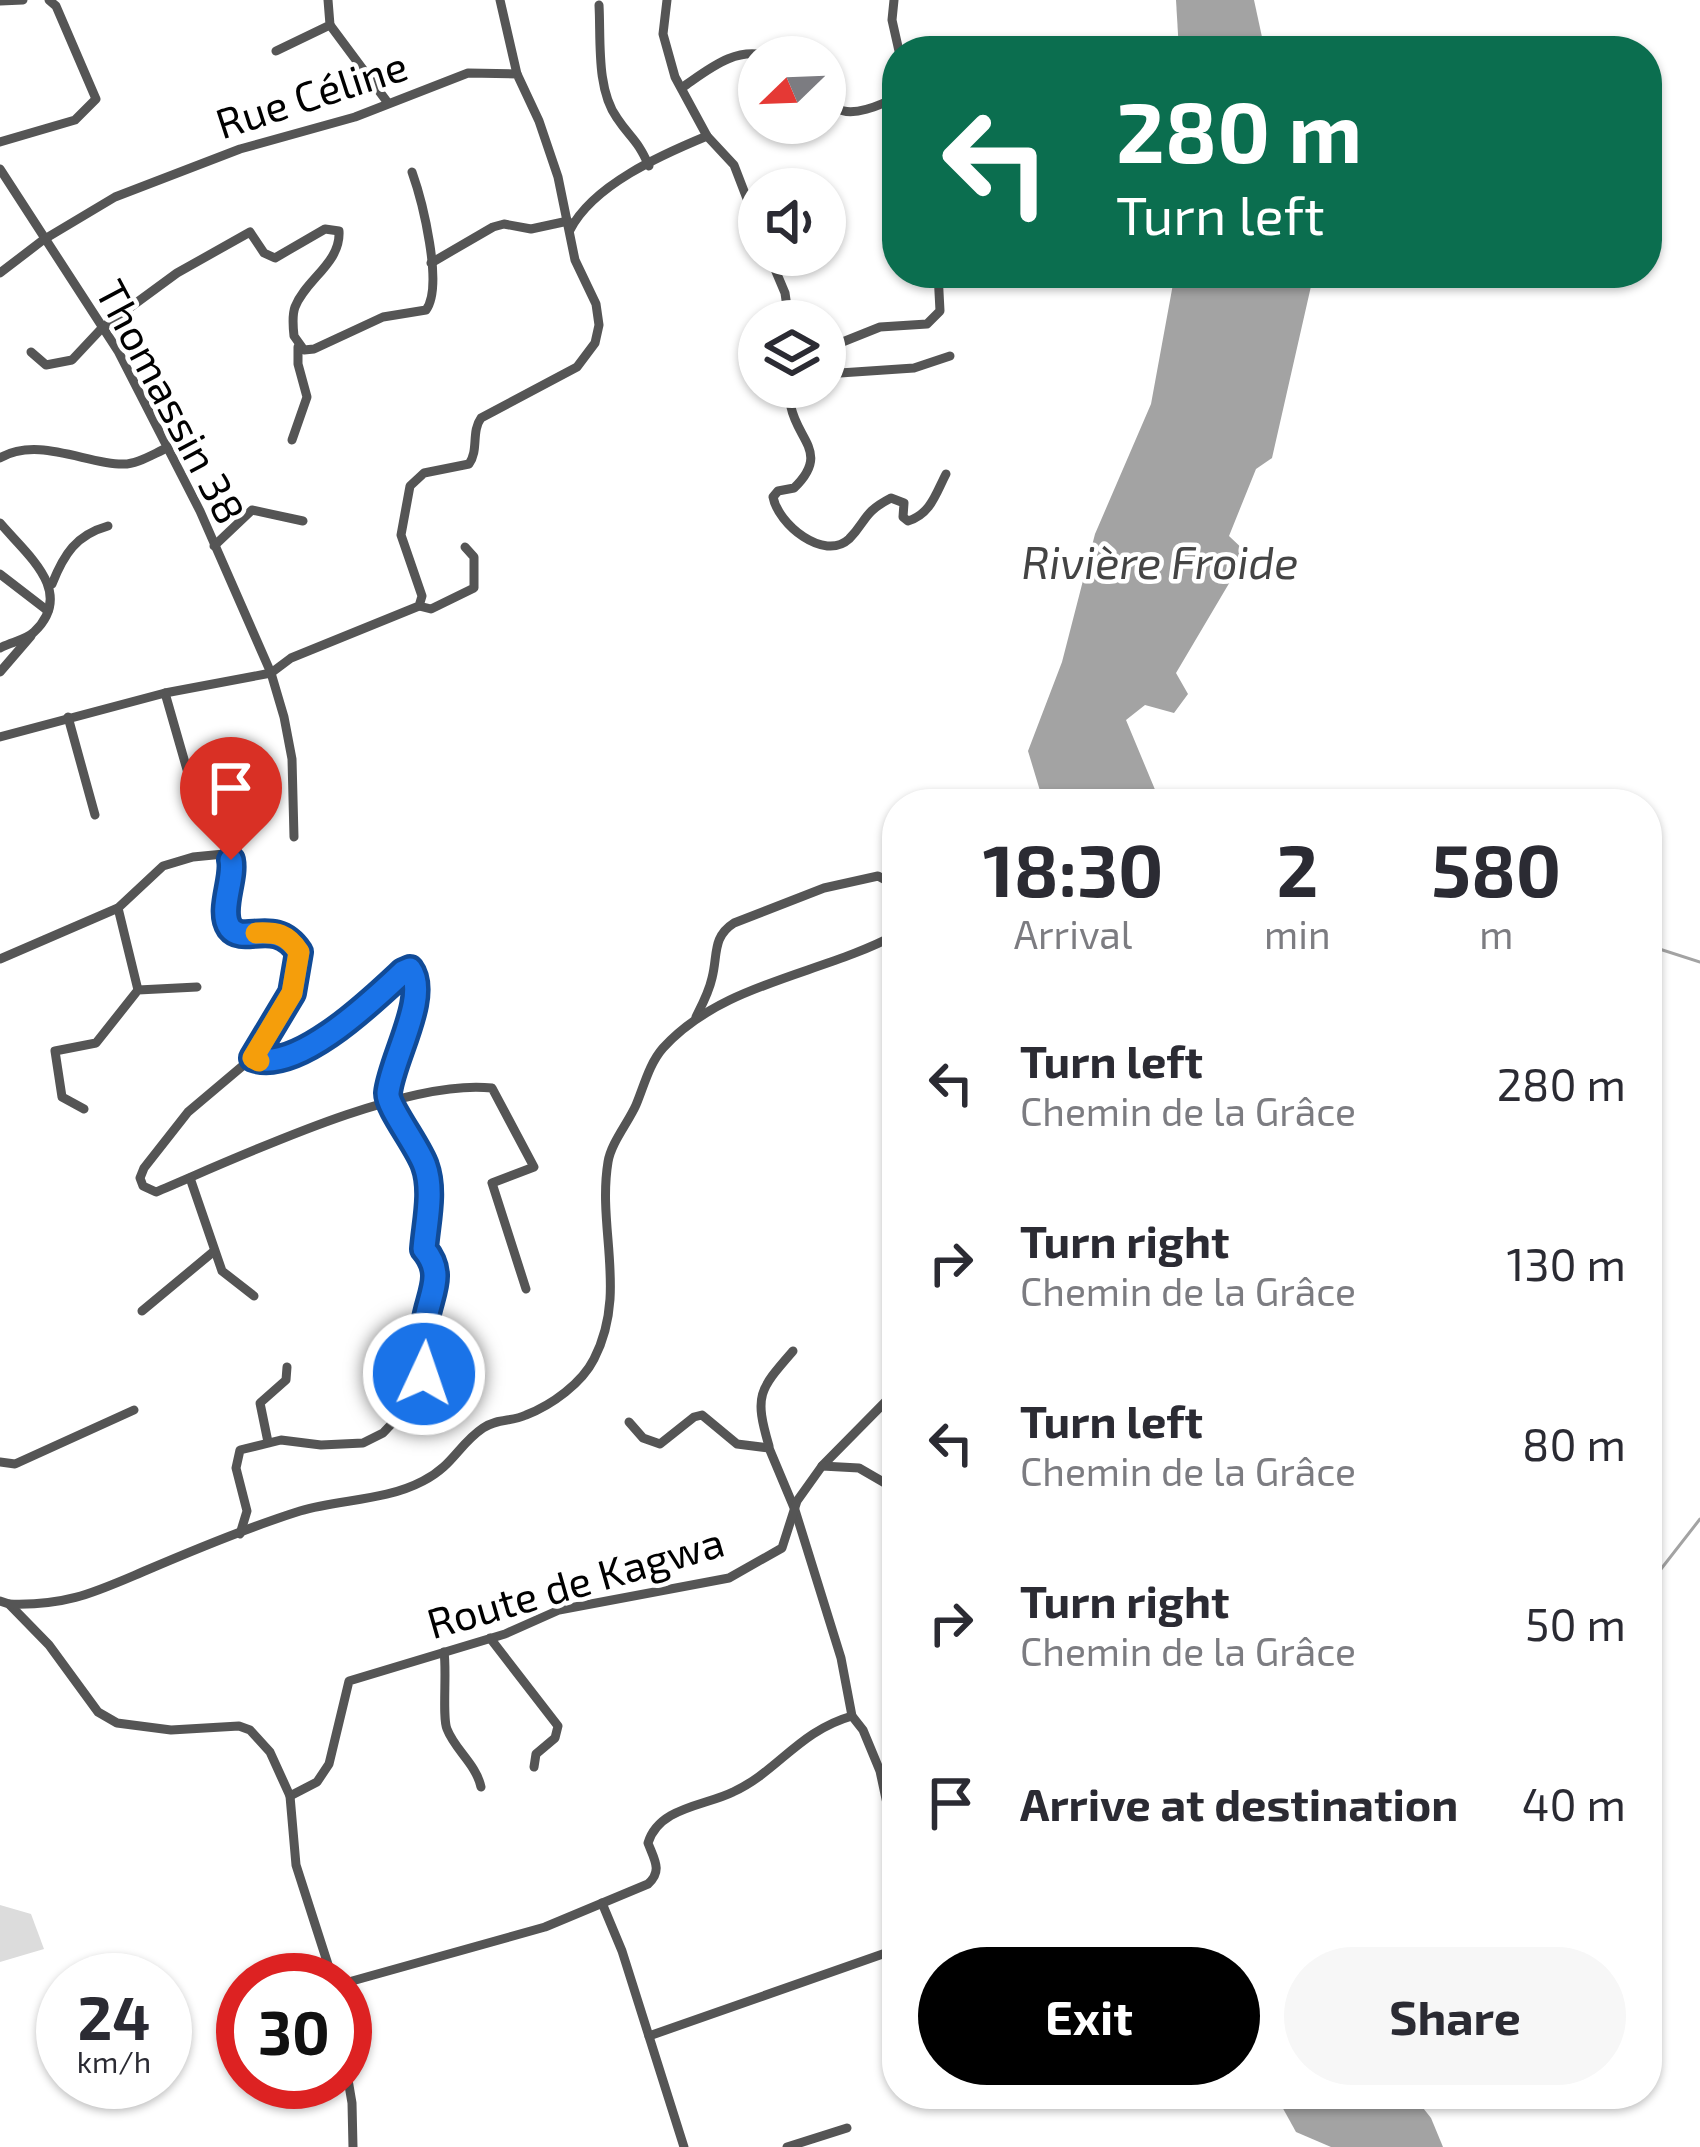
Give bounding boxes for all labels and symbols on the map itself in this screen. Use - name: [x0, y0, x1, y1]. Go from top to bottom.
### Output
- north arrow: [738, 36, 846, 144]
- street label: Rue Céline: [209, 39, 413, 147]
- street label: Thomassin 38: [87, 271, 257, 531]
- water label: Rivière Froide: [1021, 534, 1299, 588]
- pin: [180, 737, 282, 860]
- position arrow: [361, 1311, 487, 1437]
- street label: Route de Kagwa: [421, 1515, 729, 1647]
- speed limit sign: 30: [216, 1953, 372, 2109]

